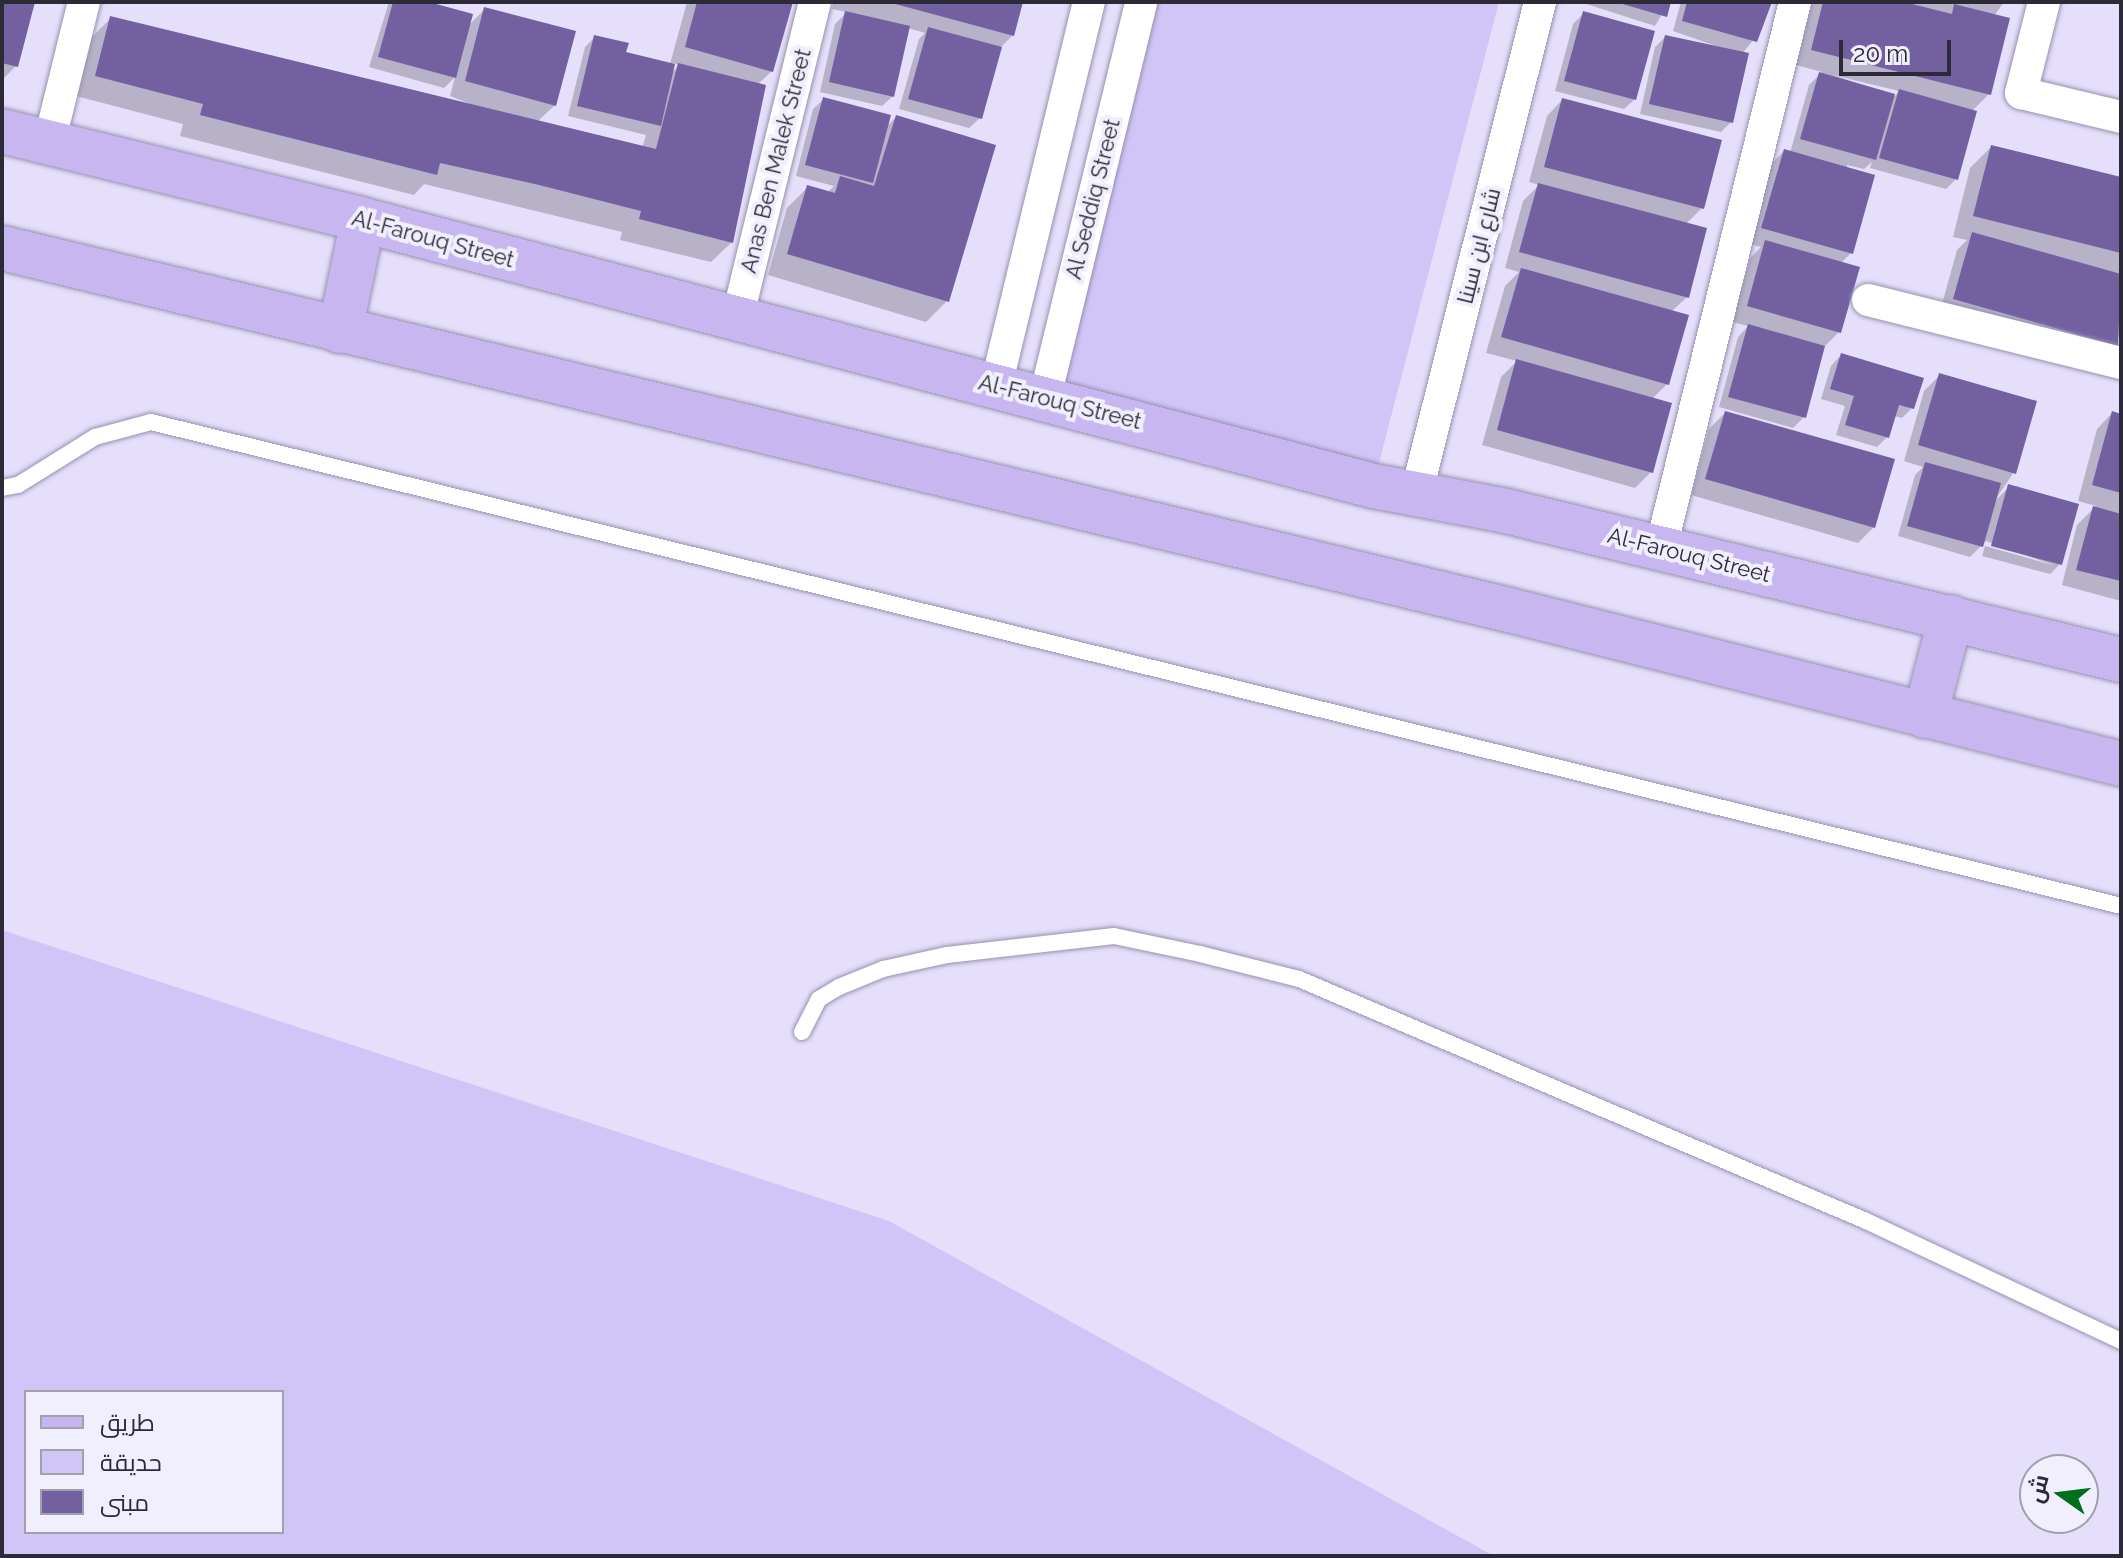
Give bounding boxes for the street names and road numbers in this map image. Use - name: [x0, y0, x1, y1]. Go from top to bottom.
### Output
- street label: Anas Ben Malek Street: [735, 46, 817, 276]
- street label: Al Seddiq Street: [1060, 116, 1126, 282]
- street label: شارع ابن سينا: [1452, 185, 1506, 307]
- street label: Al-Farouq Street: [349, 205, 517, 273]
- street label: Al-Farouq Street: [976, 369, 1144, 435]
- street label: Al-Farouq Street: [1605, 522, 1773, 588]

